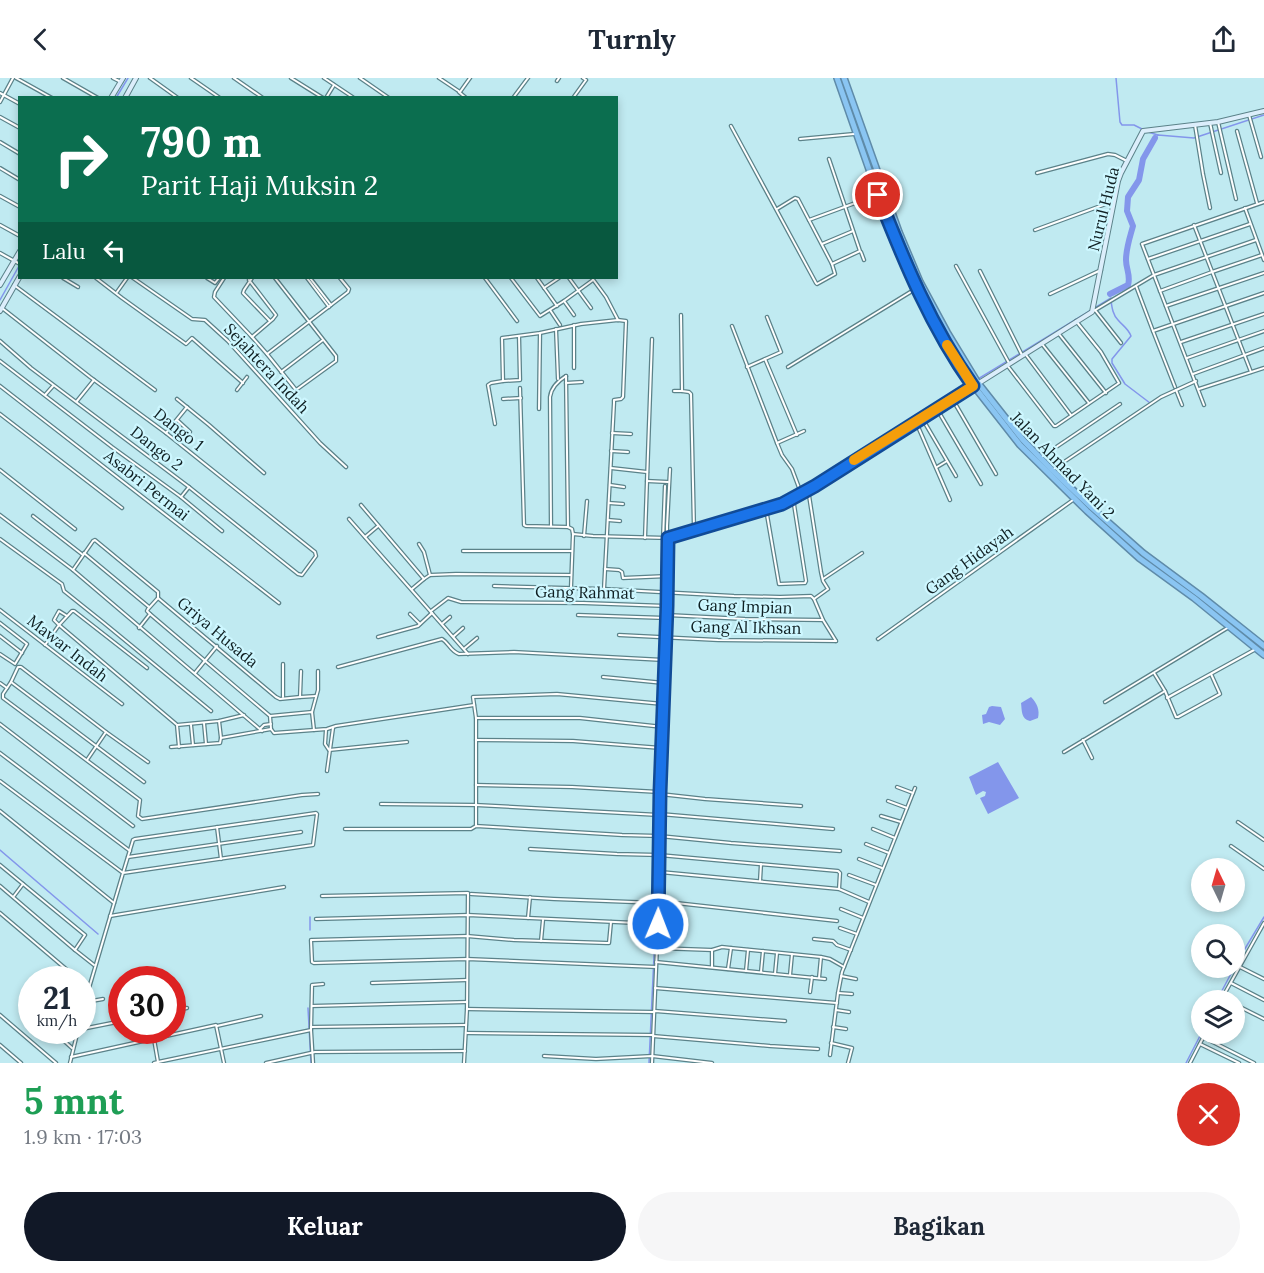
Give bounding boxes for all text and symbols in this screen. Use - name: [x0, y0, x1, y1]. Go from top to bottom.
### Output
- text: Turnly: [588, 22, 676, 56]
- icon: back: [24, 23, 57, 56]
- icon: share: [1207, 23, 1240, 56]
- text: 790 m: [141, 115, 261, 169]
- icon: right: [42, 120, 120, 198]
- street label: Nurul Huda: [1083, 165, 1123, 253]
- text: Parit Haji Muksin 2: [141, 168, 378, 202]
- pin: [852, 169, 903, 220]
- icon: arrive: [861, 178, 894, 211]
- icon: left: [98, 234, 131, 267]
- text: Lalu: [42, 237, 86, 265]
- street label: Sejahtera Indah: [220, 319, 314, 418]
- street label: Dango 1: [150, 403, 208, 455]
- street label: Jalan Ahmad Yani 2: [1006, 407, 1119, 523]
- street label: Dango 2: [127, 421, 187, 475]
- street label: Asabri Permai: [100, 445, 194, 525]
- street label: Gang Hidayah: [921, 521, 1017, 599]
- street label: Gang Rahmat: [535, 581, 636, 603]
- street label: Griya Husada: [173, 592, 263, 672]
- street label: Gang Impian: [697, 594, 793, 618]
- street label: Mawar Indah: [24, 610, 113, 686]
- street label: Gang Al Ikhsan: [690, 616, 802, 638]
- north arrow: [1191, 858, 1245, 912]
- map controls: [1191, 858, 1245, 1044]
- position arrow: [626, 892, 690, 956]
- button: search: [1191, 924, 1245, 978]
- speed limit sign: 30: [108, 966, 186, 1044]
- text: 21: [43, 979, 71, 1017]
- button: layers: [1191, 990, 1245, 1044]
- text: km/h: [37, 1011, 77, 1030]
- text: 5 mnt: [24, 1078, 124, 1124]
- button: close: [1177, 1083, 1240, 1146]
- text: 1.9 km · 17:03: [24, 1124, 142, 1149]
- button: Keluar: [24, 1192, 626, 1261]
- button: Bagikan: [638, 1192, 1240, 1261]

